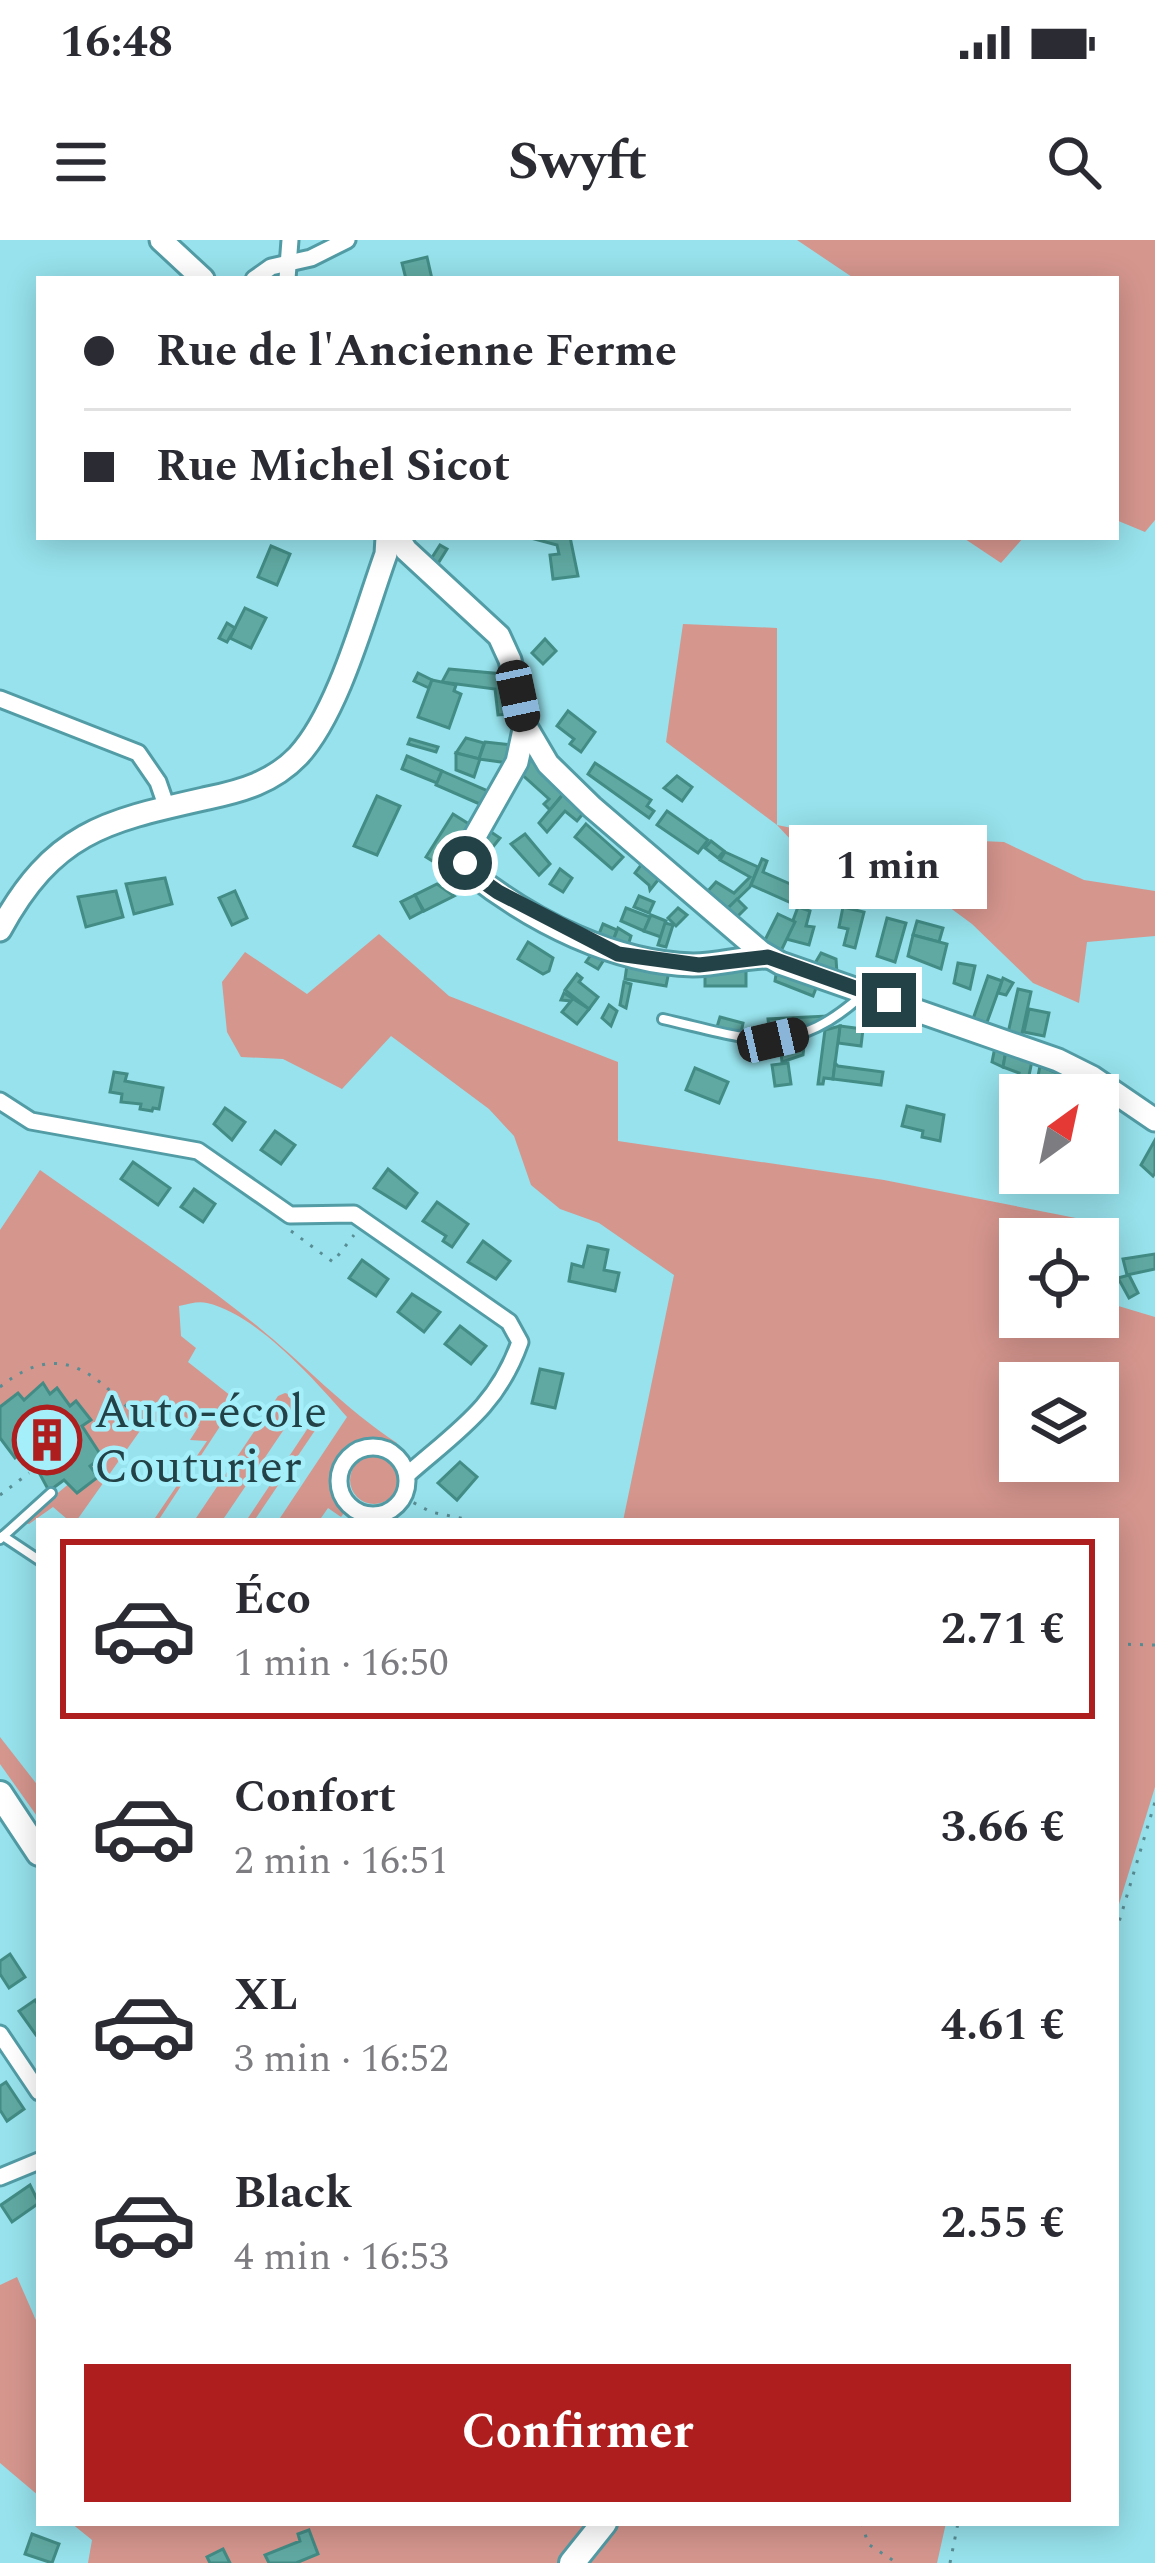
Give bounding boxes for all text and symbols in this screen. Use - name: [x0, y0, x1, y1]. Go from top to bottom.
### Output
- text: 16:48: [60, 8, 173, 77]
- text: Swyft: [508, 121, 647, 203]
- icon: menu: [48, 129, 114, 195]
- icon: search: [1041, 129, 1107, 195]
- text: Rue de l'Ancienne Ferme: [156, 317, 677, 386]
- text: Rue Michel Sicot: [156, 432, 510, 501]
- car: [493, 657, 543, 735]
- callout: 1 min: [790, 826, 988, 910]
- route start: [438, 836, 492, 890]
- text: 1 min: [836, 837, 940, 896]
- route end: [862, 973, 916, 1027]
- car: [734, 1014, 812, 1066]
- north arrow: [999, 1074, 1119, 1194]
- map controls: [999, 1074, 1119, 1482]
- button: locate: [999, 1218, 1119, 1338]
- button: layers: [999, 1362, 1119, 1482]
- place label: Auto-école Couturier: [94, 1376, 327, 1504]
- building icon: Auto-école Couturier: [12, 1405, 82, 1475]
- text: Éco: [234, 1565, 311, 1634]
- icon: car: [90, 1575, 198, 1683]
- text: 2.71 €: [941, 1595, 1065, 1664]
- text: 1 min · 16:50: [234, 1634, 449, 1693]
- text: Confort: [234, 1763, 396, 1832]
- icon: car: [90, 1773, 198, 1881]
- text: 3.66 €: [941, 1793, 1065, 1862]
- text: 2 min · 16:51: [234, 1832, 449, 1891]
- text: XL: [234, 1961, 298, 2030]
- icon: car: [90, 1971, 198, 2079]
- text: 4.61 €: [941, 1991, 1065, 2060]
- text: 3 min · 16:52: [234, 2030, 449, 2089]
- text: Black: [234, 2159, 352, 2228]
- icon: car: [90, 2169, 198, 2277]
- text: 2.55 €: [941, 2189, 1065, 2258]
- text: 4 min · 16:53: [234, 2228, 449, 2287]
- button: Confirmer: [84, 2364, 1071, 2502]

